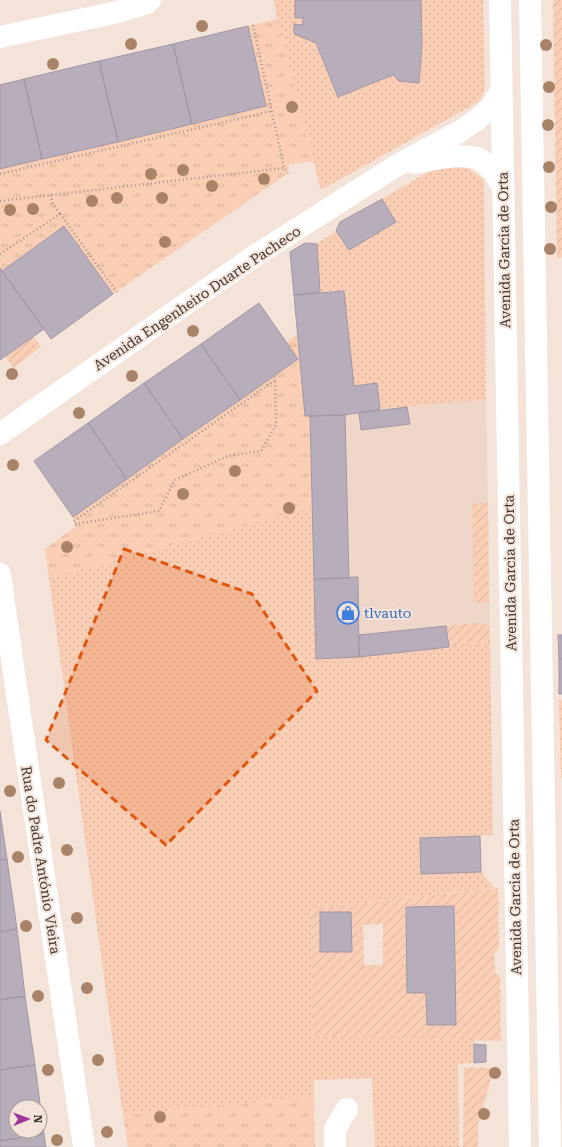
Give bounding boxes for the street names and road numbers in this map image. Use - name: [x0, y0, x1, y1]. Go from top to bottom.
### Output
- street label: Avenida Garcia de Orta: [495, 171, 513, 328]
- street label: Avenida Engenheiro Duarte Pacheco: [91, 223, 303, 373]
- street label: Avenida Garcia de Orta: [501, 494, 519, 651]
- street label: Rua do Padre António Vieira: [18, 765, 64, 956]
- street label: Avenida Garcia de Orta: [506, 818, 524, 975]

